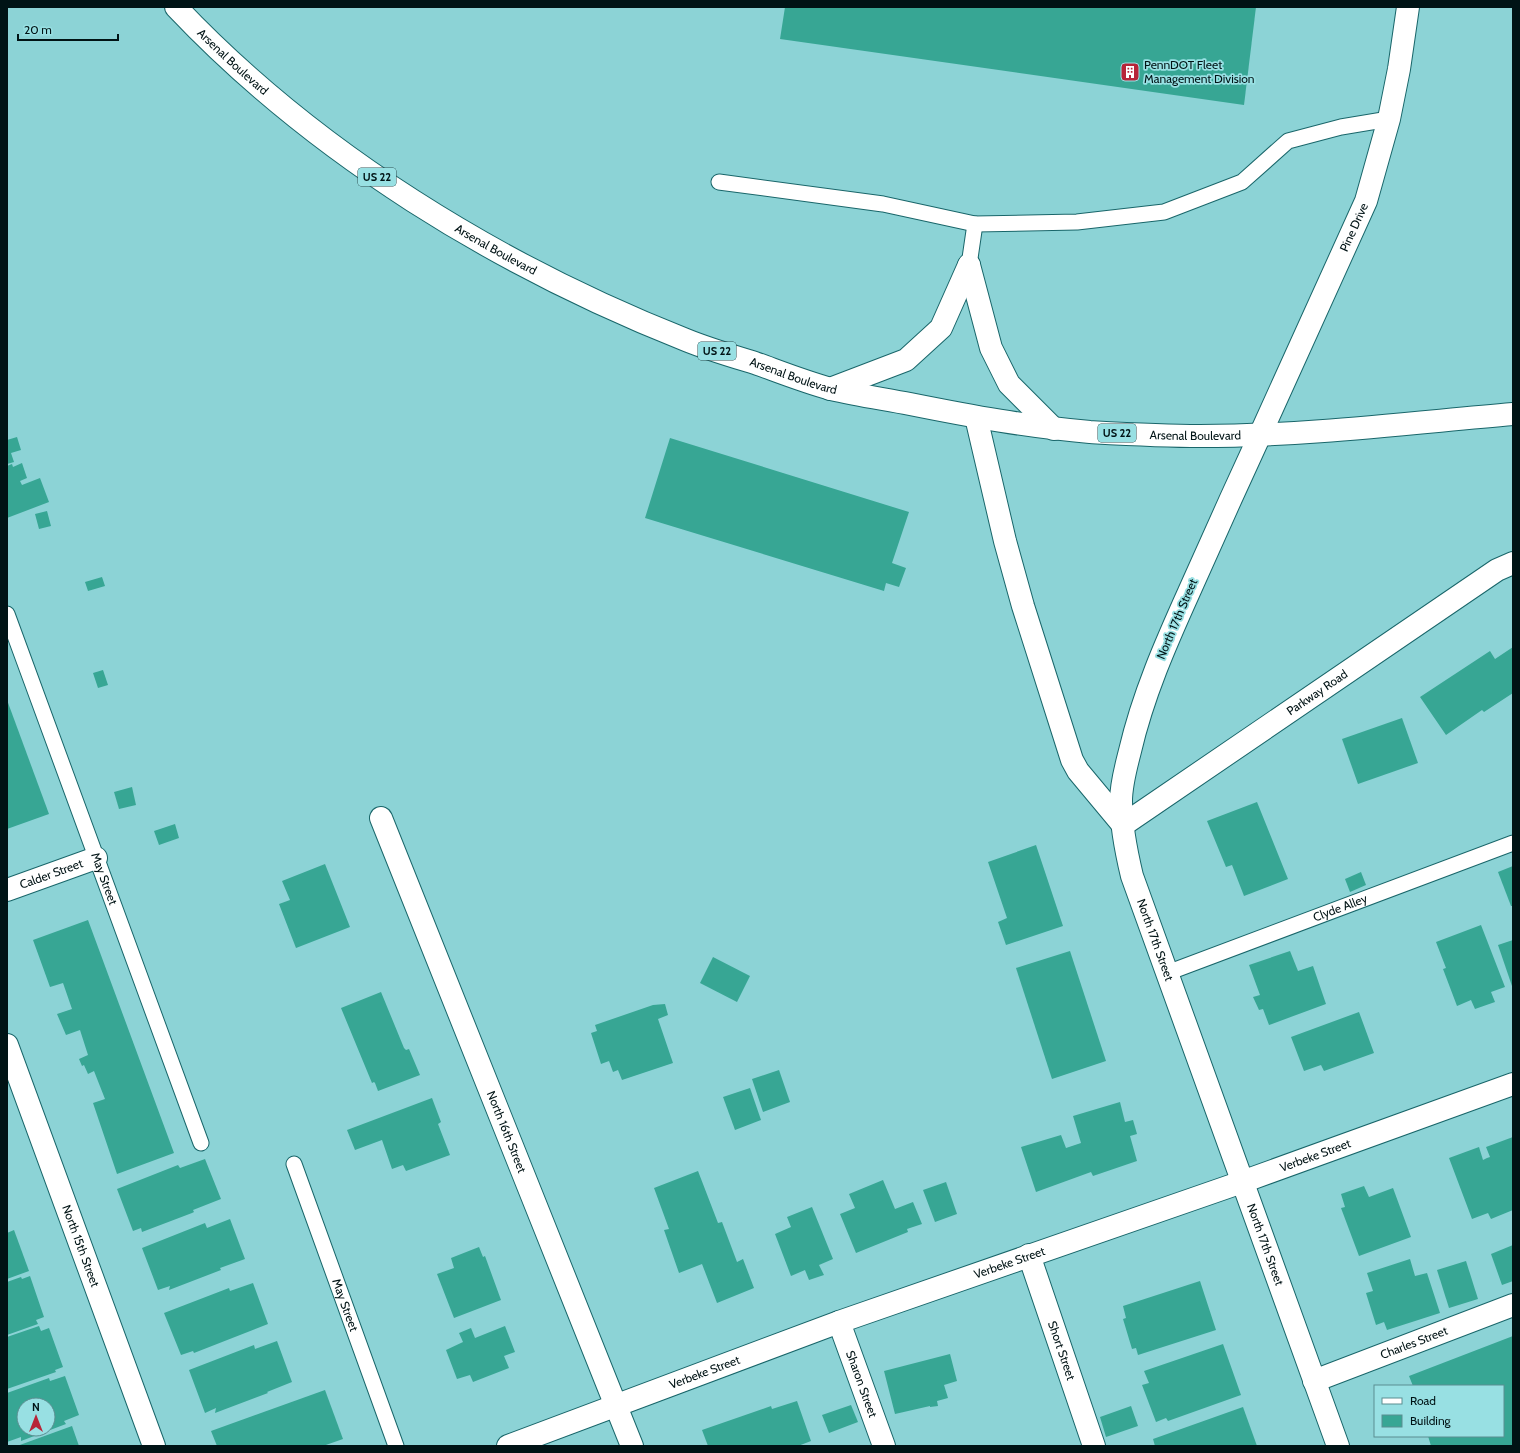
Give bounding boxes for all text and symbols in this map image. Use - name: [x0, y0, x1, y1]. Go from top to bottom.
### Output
- scale bar: [18, 16, 118, 42]
- text: 20 m: [24, 22, 52, 37]
- street label: Arsenal Boulevard: [194, 25, 272, 98]
- place label: PennDOT Fleet Management Division: [1144, 57, 1255, 86]
- building icon: PennDOT Fleet Management Division: [1119, 61, 1141, 83]
- road number: US 22: [358, 168, 396, 186]
- street label: Pine Drive: [1336, 200, 1371, 254]
- street label: Arsenal Boulevard: [452, 220, 539, 278]
- road number: US 22: [698, 342, 736, 360]
- street label: Arsenal Boulevard: [748, 354, 838, 397]
- road number: US 22: [1098, 424, 1136, 442]
- street label: Arsenal Boulevard: [1149, 427, 1241, 443]
- street label: North 17th Street: [1153, 576, 1200, 661]
- street label: Parkway Road: [1283, 666, 1350, 718]
- street label: May Street: [88, 850, 121, 907]
- street label: Calder Street: [17, 855, 85, 892]
- street label: Clyde Alley: [1311, 890, 1369, 924]
- street label: North 17th Street: [1134, 897, 1177, 983]
- street label: North 16th Street: [484, 1089, 530, 1175]
- street label: Verbeke Street: [1278, 1135, 1353, 1175]
- street label: North 17th Street: [1244, 1201, 1287, 1287]
- street label: North 15th Street: [59, 1203, 103, 1289]
- street label: Verbeke Street: [972, 1243, 1047, 1282]
- street label: May Street: [329, 1277, 362, 1333]
- street label: Short Street: [1045, 1319, 1079, 1382]
- street label: Charles Street: [1378, 1323, 1450, 1362]
- street label: Sharon Street: [843, 1349, 881, 1419]
- street label: Verbeke Street: [667, 1352, 742, 1392]
- legend: [1374, 1385, 1504, 1437]
- text: Road: [1410, 1393, 1436, 1408]
- north arrow: [16, 1397, 56, 1437]
- text: N: [32, 1400, 40, 1414]
- text: Building: [1410, 1413, 1452, 1428]

